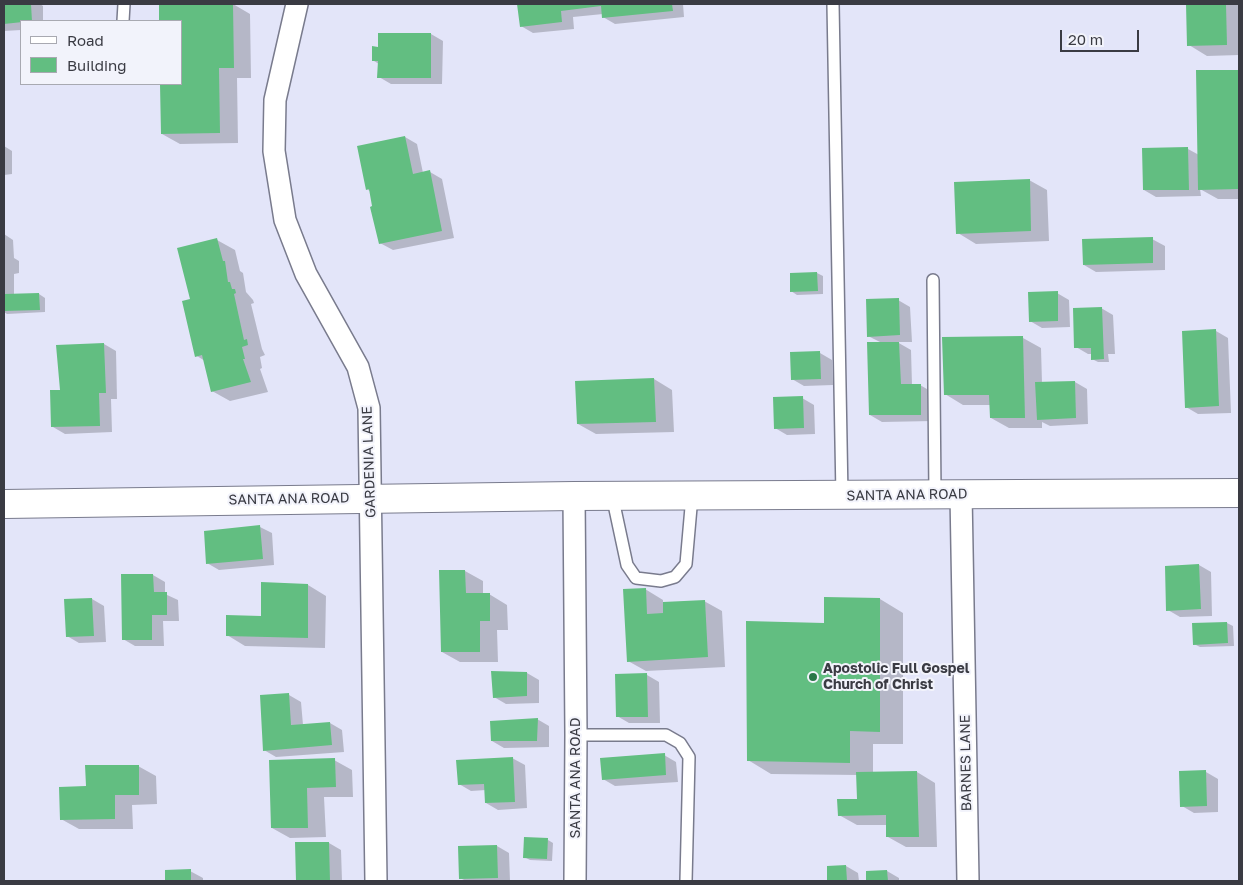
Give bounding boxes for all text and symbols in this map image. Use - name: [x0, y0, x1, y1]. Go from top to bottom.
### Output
- legend: [20, 20, 182, 85]
- scale bar: [1063, 20, 1142, 52]
- text: 20 m: [1068, 30, 1103, 48]
- text: Road: [67, 31, 104, 49]
- text: Building: [67, 56, 127, 74]
- street label: GARDENIA LANE: [359, 406, 379, 518]
- street label: SANTA ANA ROAD: [846, 486, 968, 504]
- street label: SANTA ANA ROAD: [228, 490, 350, 508]
- place label: Apostolic Full Gospel Church of Christ: [823, 661, 969, 694]
- marker: Apostolic Full Gospel Church of Christ: [807, 671, 819, 683]
- street label: BARNES LANE: [957, 715, 975, 811]
- street label: SANTA ANA ROAD: [568, 718, 584, 838]

